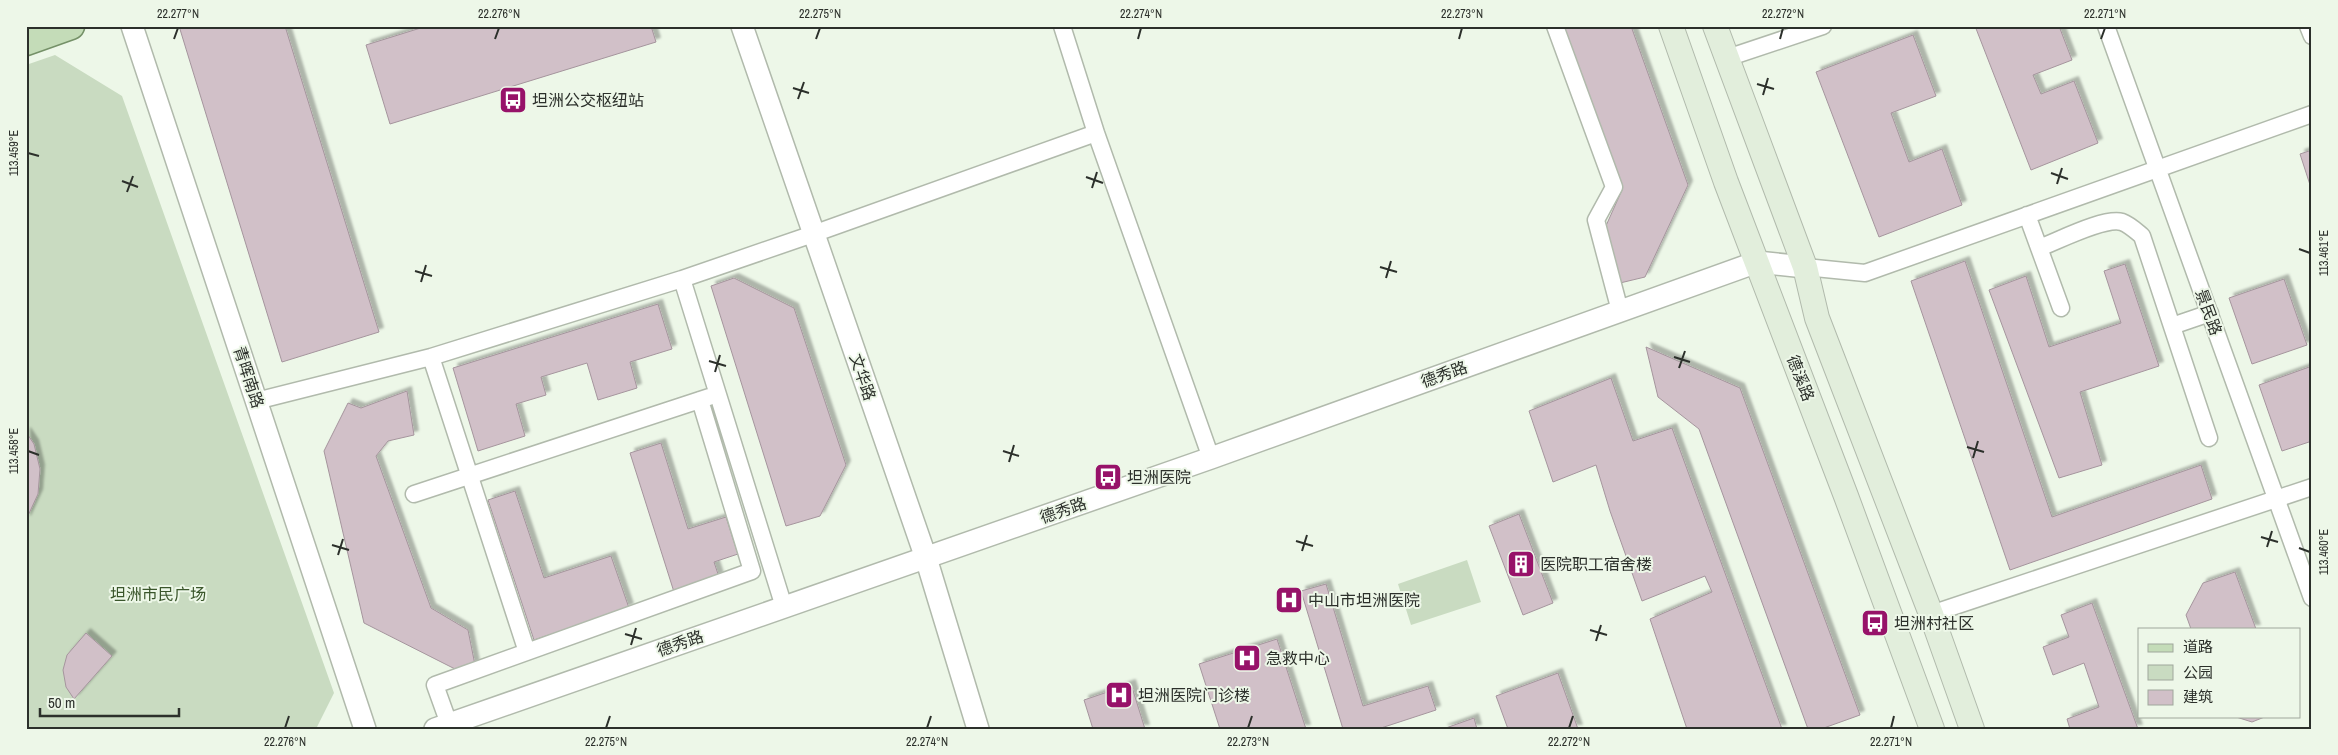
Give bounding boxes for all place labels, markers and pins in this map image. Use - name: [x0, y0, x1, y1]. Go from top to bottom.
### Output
- bus stop icon: 坦洲公交枢纽站: [498, 85, 528, 115]
- place label: 坦洲公交枢纽站: [532, 89, 644, 111]
- bus stop icon: 坦洲医院: [1093, 462, 1123, 492]
- place label: 坦洲医院: [1127, 466, 1191, 488]
- building icon: 医院职工宿舍楼: [1506, 549, 1536, 579]
- place label: 医院职工宿舍楼: [1540, 553, 1652, 575]
- hospital icon: 中山市坦洲医院: [1274, 585, 1304, 615]
- place label: 中山市坦洲医院: [1308, 589, 1420, 611]
- bus stop icon: 坦洲村社区: [1860, 608, 1890, 638]
- place label: 坦洲村社区: [1894, 612, 1974, 634]
- hospital icon: 急救中心: [1232, 643, 1262, 673]
- place label: 急救中心: [1266, 647, 1330, 669]
- hospital icon: 坦洲医院门诊楼: [1104, 680, 1134, 710]
- place label: 坦洲医院门诊楼: [1138, 684, 1250, 706]

